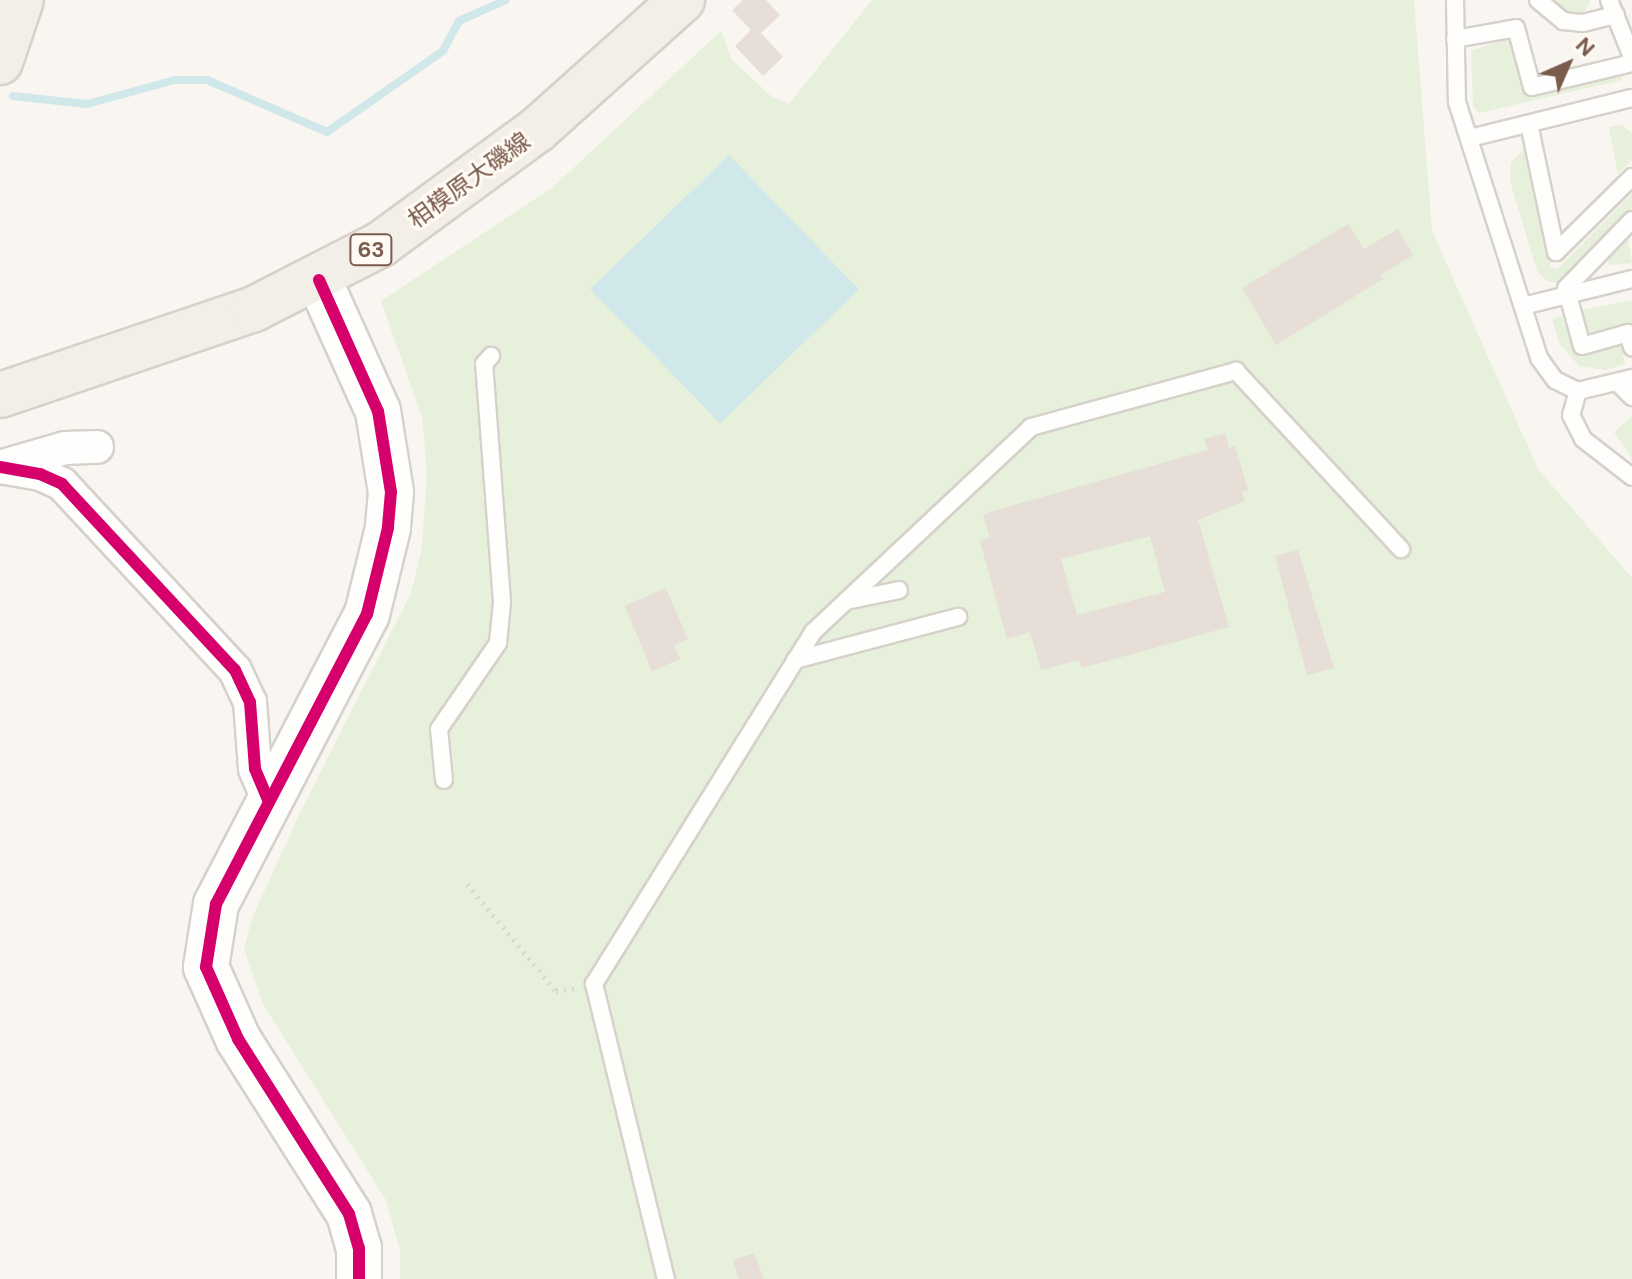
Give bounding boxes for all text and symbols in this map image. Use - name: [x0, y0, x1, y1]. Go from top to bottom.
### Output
- north arrow: [1528, 24, 1608, 104]
- text: N: [1569, 31, 1601, 63]
- street label: 相模原大磯線: [402, 126, 536, 234]
- road number: 63: [349, 232, 393, 268]

